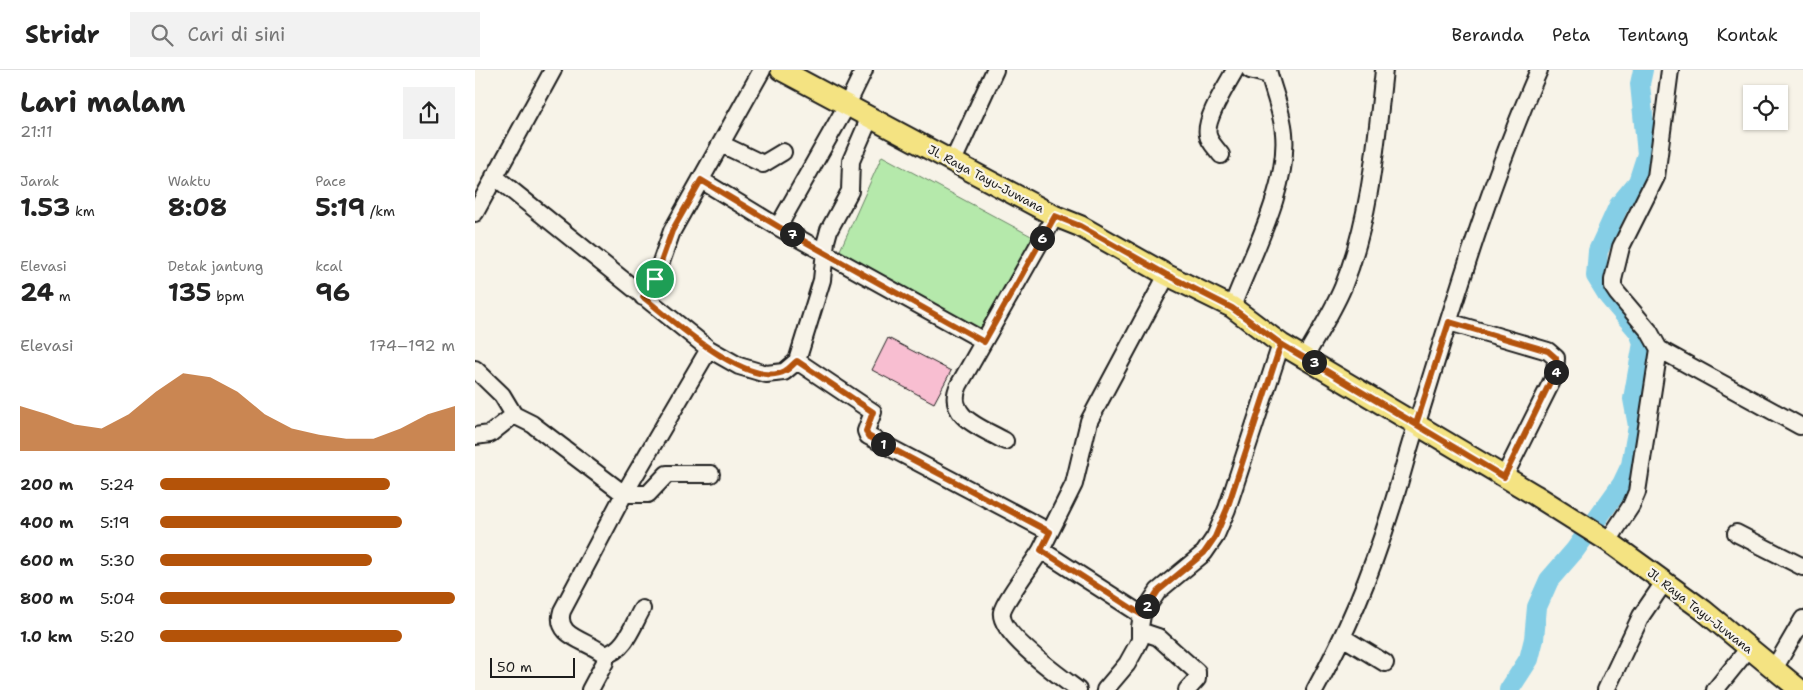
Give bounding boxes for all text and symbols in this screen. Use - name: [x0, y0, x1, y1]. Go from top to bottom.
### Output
- search box: [130, 12, 480, 57]
- text: Stridr: [25, 19, 100, 51]
- icon: search: [148, 21, 176, 49]
- text: Cari di sini: [188, 22, 285, 47]
- text: Beranda: [1452, 23, 1524, 47]
- text: Peta: [1552, 23, 1590, 47]
- text: Tentang: [1618, 23, 1689, 47]
- text: Kontak: [1717, 23, 1778, 47]
- text: Lari malam: [20, 83, 185, 121]
- map controls: [1743, 85, 1788, 130]
- button: locate: [1743, 85, 1788, 130]
- button: share: [403, 87, 455, 139]
- text: 21:11: [20, 121, 53, 142]
- street label: Jl. Raya Tayu-Juwana: [925, 141, 1048, 217]
- text: Jarak: [20, 172, 59, 190]
- text: Waktu: [168, 172, 211, 190]
- text: Pace: [315, 172, 346, 190]
- text: 1.53: [20, 190, 70, 224]
- text: 8:08: [168, 190, 227, 224]
- text: 5:19: [315, 190, 365, 224]
- text: km: [70, 202, 95, 220]
- text: /km: [365, 202, 395, 220]
- pin: 7: [779, 222, 805, 246]
- text: 7: [788, 225, 797, 243]
- pin: 6: [1029, 226, 1055, 250]
- text: 6: [1038, 229, 1047, 247]
- text: Elevasi: [20, 257, 67, 275]
- text: Detak jantung: [168, 257, 263, 275]
- text: kcal: [315, 257, 343, 275]
- pin: [634, 258, 676, 300]
- icon: arrive: [641, 265, 669, 293]
- text: 24: [20, 275, 54, 309]
- text: 135: [168, 275, 211, 309]
- text: 96: [315, 275, 350, 309]
- text: m: [54, 287, 71, 305]
- text: bpm: [211, 287, 244, 305]
- text: Elevasi: [20, 335, 74, 356]
- text: 174–192 m: [369, 335, 455, 356]
- pin: 3: [1301, 350, 1327, 374]
- text: 3: [1310, 353, 1319, 371]
- pin: 4: [1543, 360, 1569, 384]
- text: 4: [1552, 363, 1561, 381]
- pin: 1: [871, 432, 895, 456]
- text: 1: [880, 435, 887, 453]
- text: 200 m: [20, 474, 73, 495]
- text: 5:24: [100, 474, 134, 495]
- text: 400 m: [20, 512, 74, 533]
- text: 5:19: [100, 512, 130, 533]
- text: 600 m: [20, 550, 74, 571]
- text: 5:30: [100, 550, 135, 571]
- street label: Jl. Raya Tayu-Juwana: [1644, 565, 1756, 658]
- text: 800 m: [20, 588, 74, 609]
- text: 5:04: [100, 588, 135, 609]
- pin: 2: [1135, 594, 1159, 618]
- text: 2: [1143, 597, 1152, 615]
- text: 1.0 km: [20, 626, 72, 647]
- text: 5:20: [100, 626, 135, 647]
- scale bar: [490, 655, 575, 678]
- text: 50 m: [497, 658, 532, 676]

